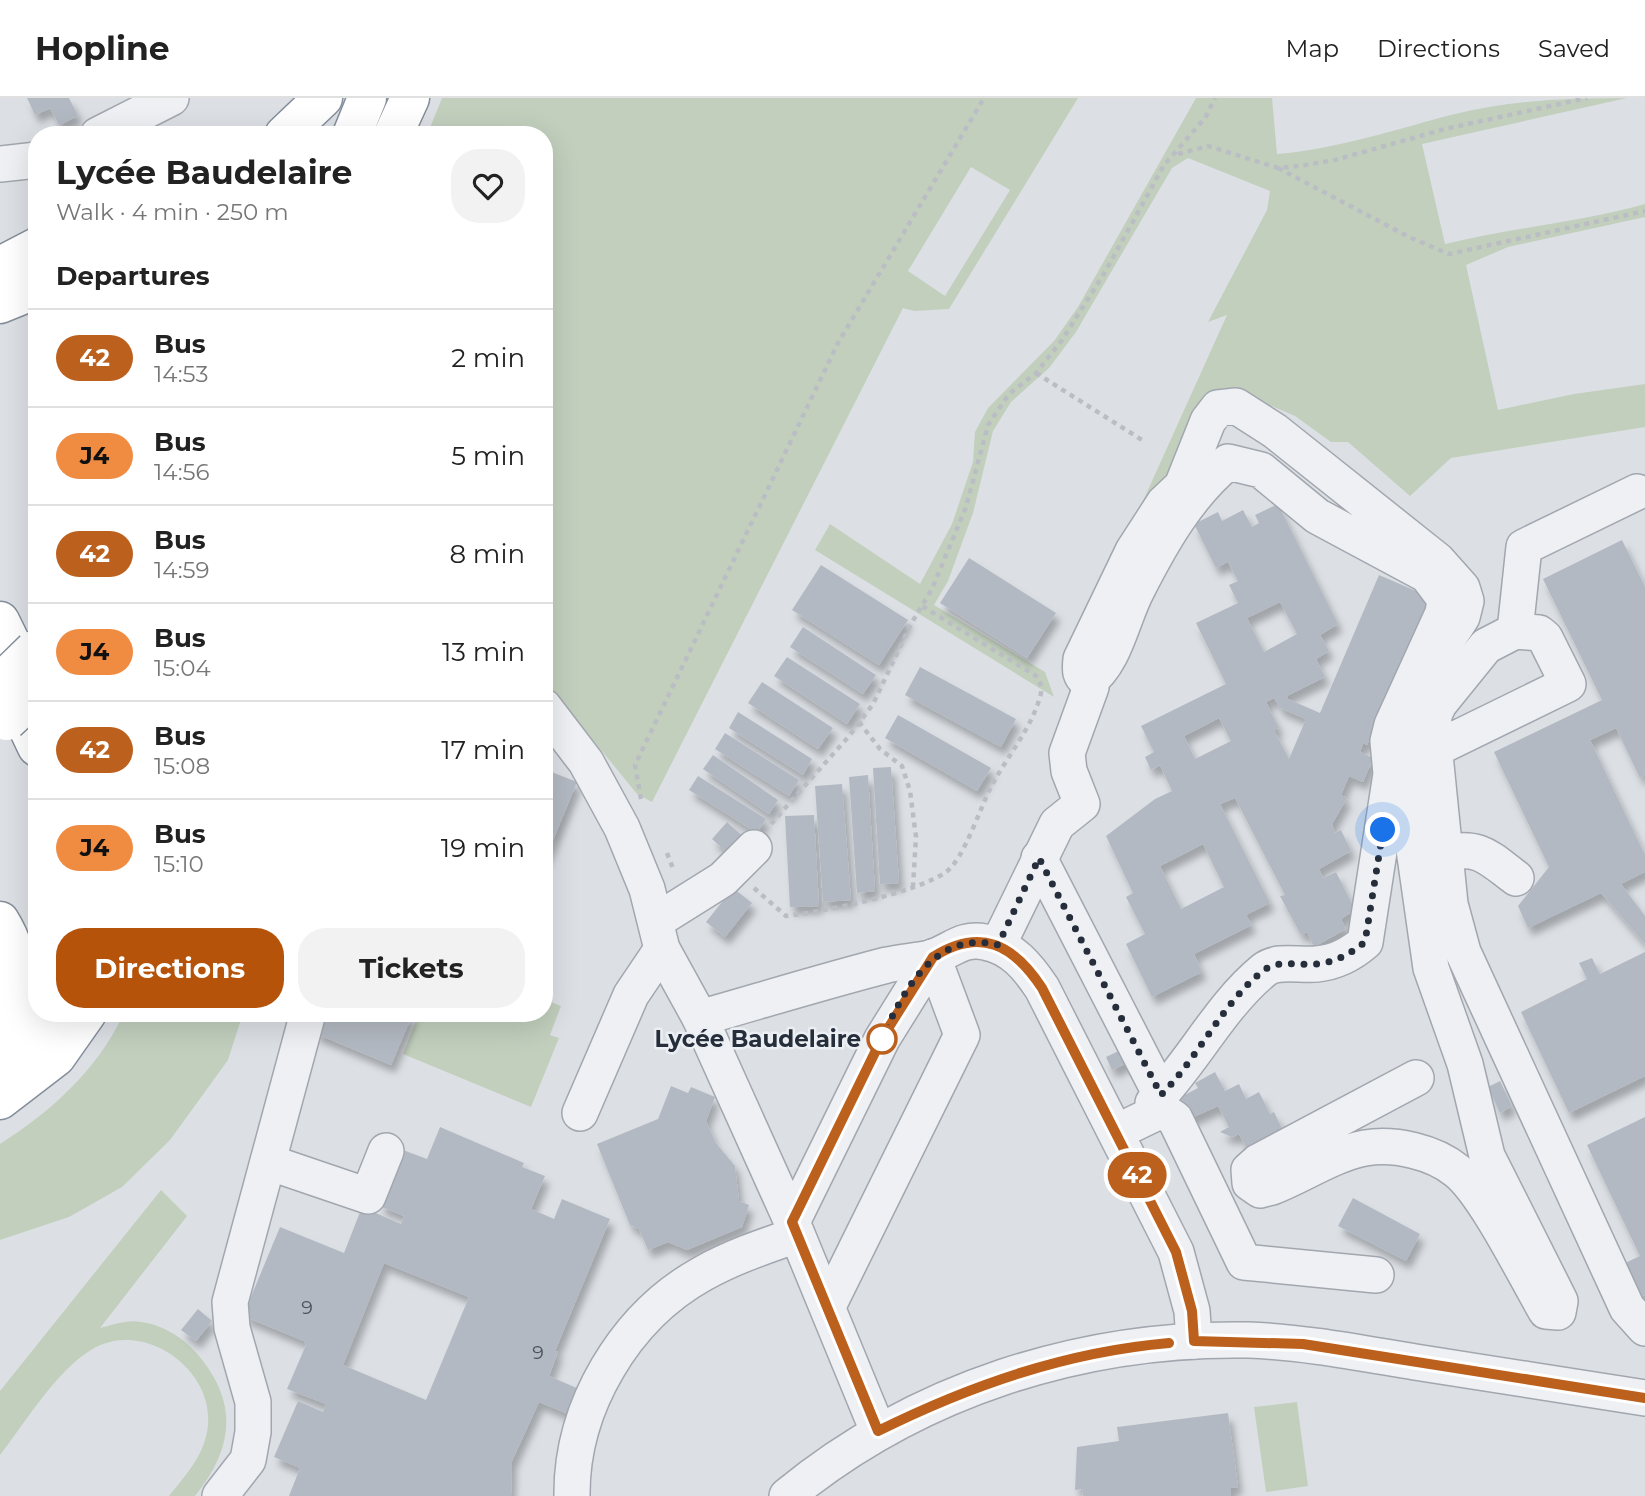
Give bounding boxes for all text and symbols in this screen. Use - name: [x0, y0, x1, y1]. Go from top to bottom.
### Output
- text: Hopline: [35, 28, 170, 68]
- text: Map: [1286, 34, 1339, 63]
- text: Directions: [1377, 34, 1500, 63]
- text: Saved: [1538, 34, 1610, 63]
- button: heart: [451, 149, 525, 223]
- text: Lycée Baudelaire: [56, 152, 352, 192]
- text: Walk · 4 min · 250 m: [56, 198, 289, 226]
- text: Departures: [56, 260, 210, 292]
- text: Bus: [154, 328, 206, 360]
- text: 2 min: [451, 342, 525, 374]
- text: 42: [79, 343, 110, 372]
- text: 14:53: [154, 360, 208, 388]
- text: Bus: [154, 426, 206, 458]
- text: 5 min: [451, 440, 525, 472]
- text: J4: [80, 441, 109, 470]
- text: 14:56: [154, 458, 210, 486]
- text: Bus: [154, 524, 206, 556]
- text: 8 min: [449, 538, 525, 570]
- text: 42: [79, 539, 110, 568]
- text: 14:59: [154, 556, 210, 584]
- text: Bus: [154, 622, 206, 654]
- text: 13 min: [442, 636, 525, 668]
- text: J4: [80, 637, 109, 666]
- text: 15:04: [154, 654, 211, 682]
- text: Bus: [154, 720, 206, 752]
- text: 17 min: [441, 734, 525, 766]
- text: 42: [79, 735, 110, 764]
- text: 15:08: [154, 752, 210, 780]
- your location: [1365, 812, 1400, 847]
- text: Bus: [154, 818, 206, 850]
- text: 19 min: [441, 832, 525, 864]
- text: J4: [80, 833, 109, 862]
- text: 15:10: [154, 850, 204, 878]
- button: Directions: [56, 928, 284, 1008]
- button: Tickets: [298, 928, 525, 1008]
- marker: Lycée Baudelaire: [867, 1024, 897, 1054]
- place label: Lycée Baudelaire: [654, 1025, 861, 1053]
- line badge: 42: [1106, 1152, 1168, 1198]
- text: 42: [1122, 1160, 1152, 1189]
- house number: 9: [301, 1296, 313, 1319]
- house number: 9: [532, 1341, 544, 1364]

